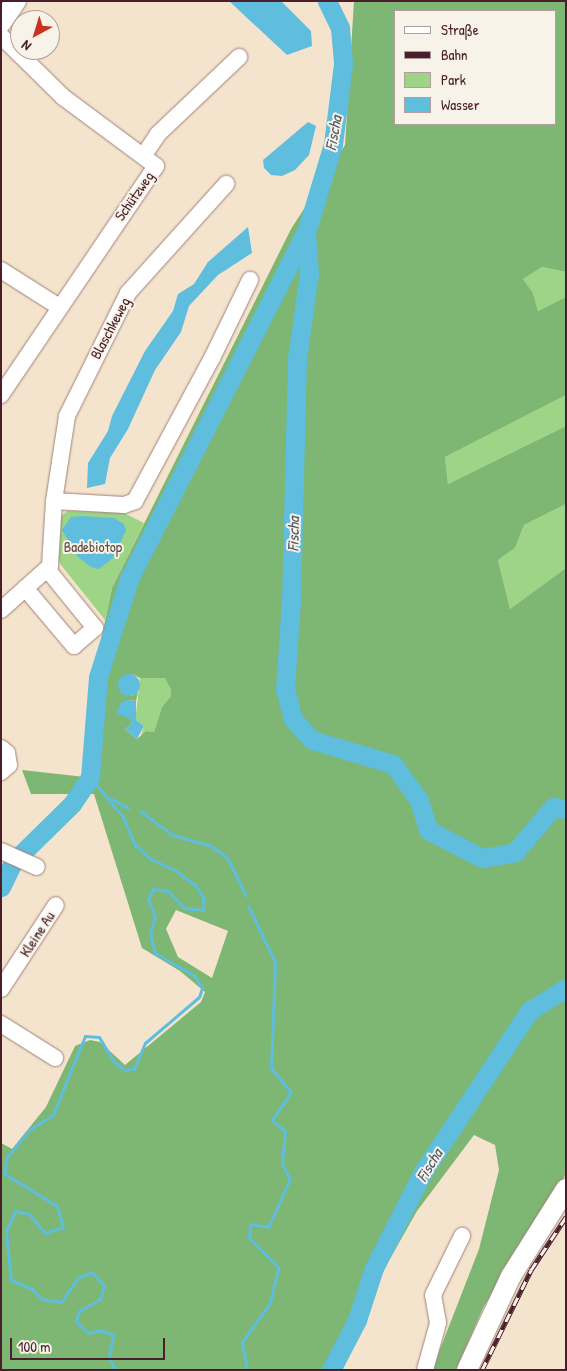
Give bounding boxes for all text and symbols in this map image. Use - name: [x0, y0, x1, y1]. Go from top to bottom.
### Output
- north arrow: [10, 10, 60, 60]
- legend: [394, 10, 557, 125]
- text: Straße: [441, 19, 479, 40]
- text: N: [17, 37, 35, 56]
- text: Bahn: [441, 44, 468, 65]
- text: Park: [441, 69, 466, 90]
- text: Wasser: [441, 94, 479, 115]
- water label: Fischa: [321, 114, 345, 152]
- street label: Schützweg: [111, 168, 157, 224]
- street label: Blaschkeweg: [86, 294, 134, 362]
- water label: Fischa: [283, 516, 303, 552]
- park label: Badebiotop: [64, 538, 122, 556]
- street label: Kleine Au: [16, 908, 58, 960]
- water label: Fischa: [412, 1145, 446, 1185]
- scale bar: [12, 1328, 168, 1360]
- text: 100 m: [18, 1336, 51, 1357]

